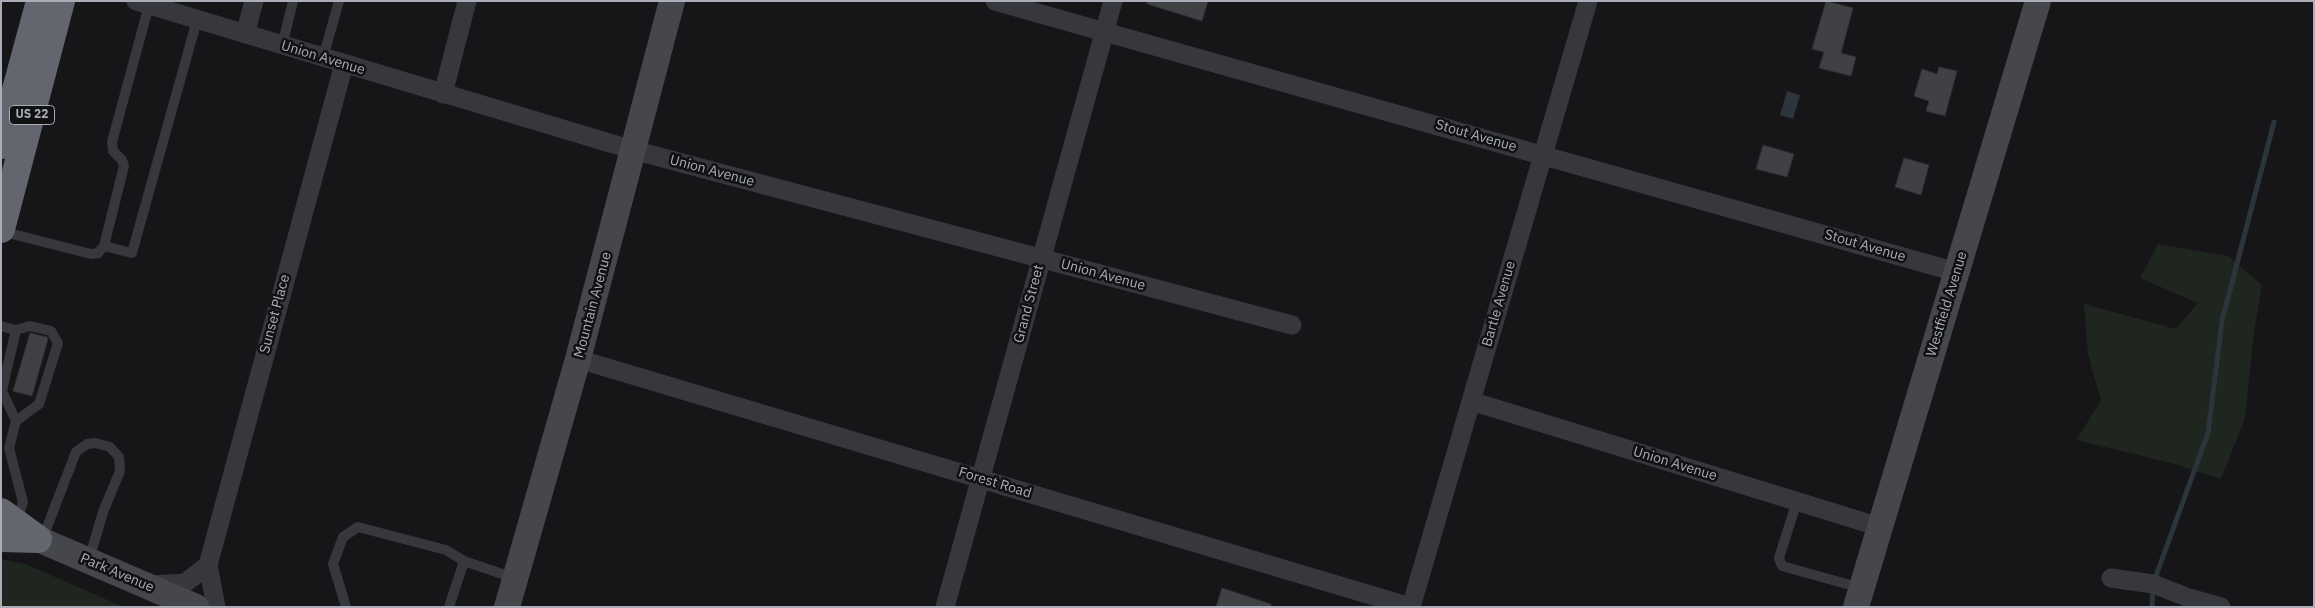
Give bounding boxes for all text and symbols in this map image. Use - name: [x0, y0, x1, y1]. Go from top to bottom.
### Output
- street label: Union Avenue: [279, 37, 367, 79]
- road number: US 22: [10, 106, 54, 124]
- street label: Stout Avenue: [1433, 116, 1519, 156]
- street label: Union Avenue: [668, 152, 756, 190]
- street label: Stout Avenue: [1822, 226, 1908, 266]
- street label: Westfield Avenue: [1923, 249, 1971, 359]
- street label: Mountain Avenue: [571, 250, 615, 360]
- street label: Union Avenue: [1059, 256, 1147, 294]
- street label: Bartle Avenue: [1479, 259, 1519, 349]
- street label: Grand Street: [1011, 263, 1047, 345]
- street label: Sunset Place: [256, 273, 294, 355]
- street label: Union Avenue: [1631, 443, 1719, 485]
- street label: Forest Road: [957, 464, 1033, 502]
- street label: Park Avenue: [78, 550, 156, 596]

